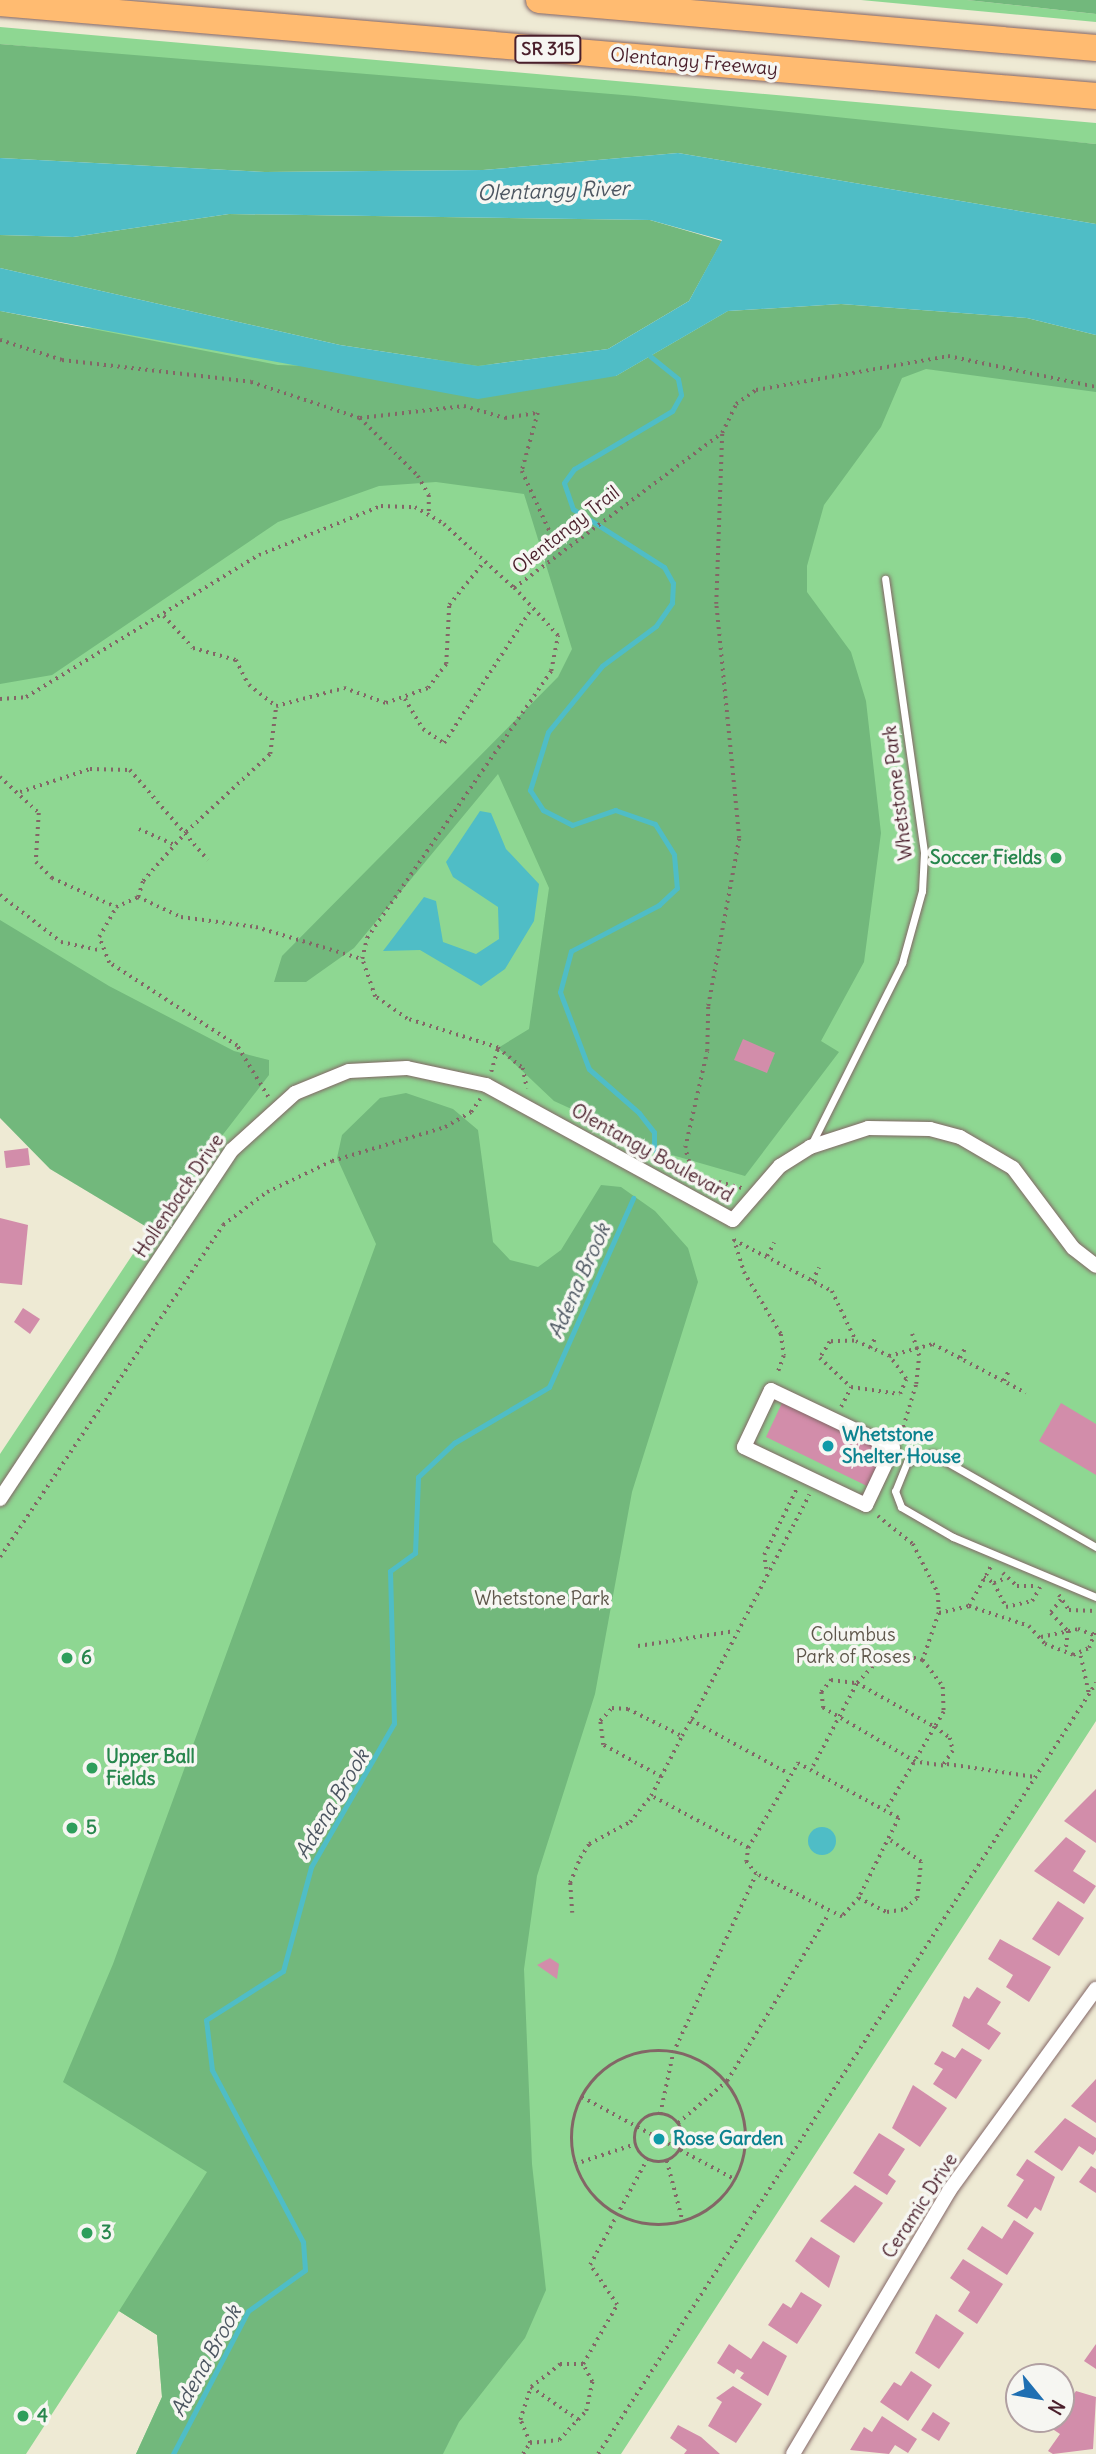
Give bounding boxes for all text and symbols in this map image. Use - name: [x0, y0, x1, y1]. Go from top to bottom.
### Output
- road number: SR 315: [513, 34, 583, 64]
- street label: Olentangy Freeway: [609, 43, 779, 81]
- water label: Olentangy River: [476, 176, 630, 206]
- street label: Olentangy Trail: [508, 481, 624, 579]
- street label: Whetstone Park: [878, 724, 918, 862]
- place label: Soccer Fields: [930, 847, 1042, 869]
- marker: Soccer Fields: [1048, 850, 1064, 866]
- street label: Olentangy Boulevard: [567, 1099, 737, 1207]
- street label: Hollenback Drive: [129, 1130, 229, 1262]
- water label: Adena Brook: [543, 1220, 615, 1342]
- place label: Whetstone Shelter House: [842, 1424, 961, 1468]
- marker: Whetstone Shelter House: [820, 1438, 836, 1454]
- park label: Whetstone Park: [474, 1588, 610, 1610]
- park label: Columbus Park of Roses: [795, 1624, 911, 1668]
- place label: 6: [81, 1647, 92, 1669]
- marker: 6: [59, 1650, 75, 1666]
- water label: Adena Brook: [290, 1745, 374, 1863]
- place label: Upper Ball Fields: [106, 1746, 195, 1790]
- marker: Upper Ball Fields: [84, 1760, 100, 1776]
- place label: 5: [86, 1817, 97, 1839]
- marker: 5: [64, 1820, 80, 1836]
- place label: Rose Garden: [673, 2128, 783, 2150]
- marker: Rose Garden: [651, 2131, 667, 2147]
- street label: Ceramic Drive: [878, 2149, 962, 2263]
- place label: 3: [101, 2222, 112, 2244]
- marker: 3: [79, 2225, 95, 2241]
- water label: Adena Brook: [165, 2301, 247, 2421]
- north arrow: [1005, 2363, 1075, 2433]
- text: N: [1043, 2396, 1070, 2419]
- place label: 4: [37, 2405, 48, 2427]
- marker: 4: [15, 2408, 31, 2424]

